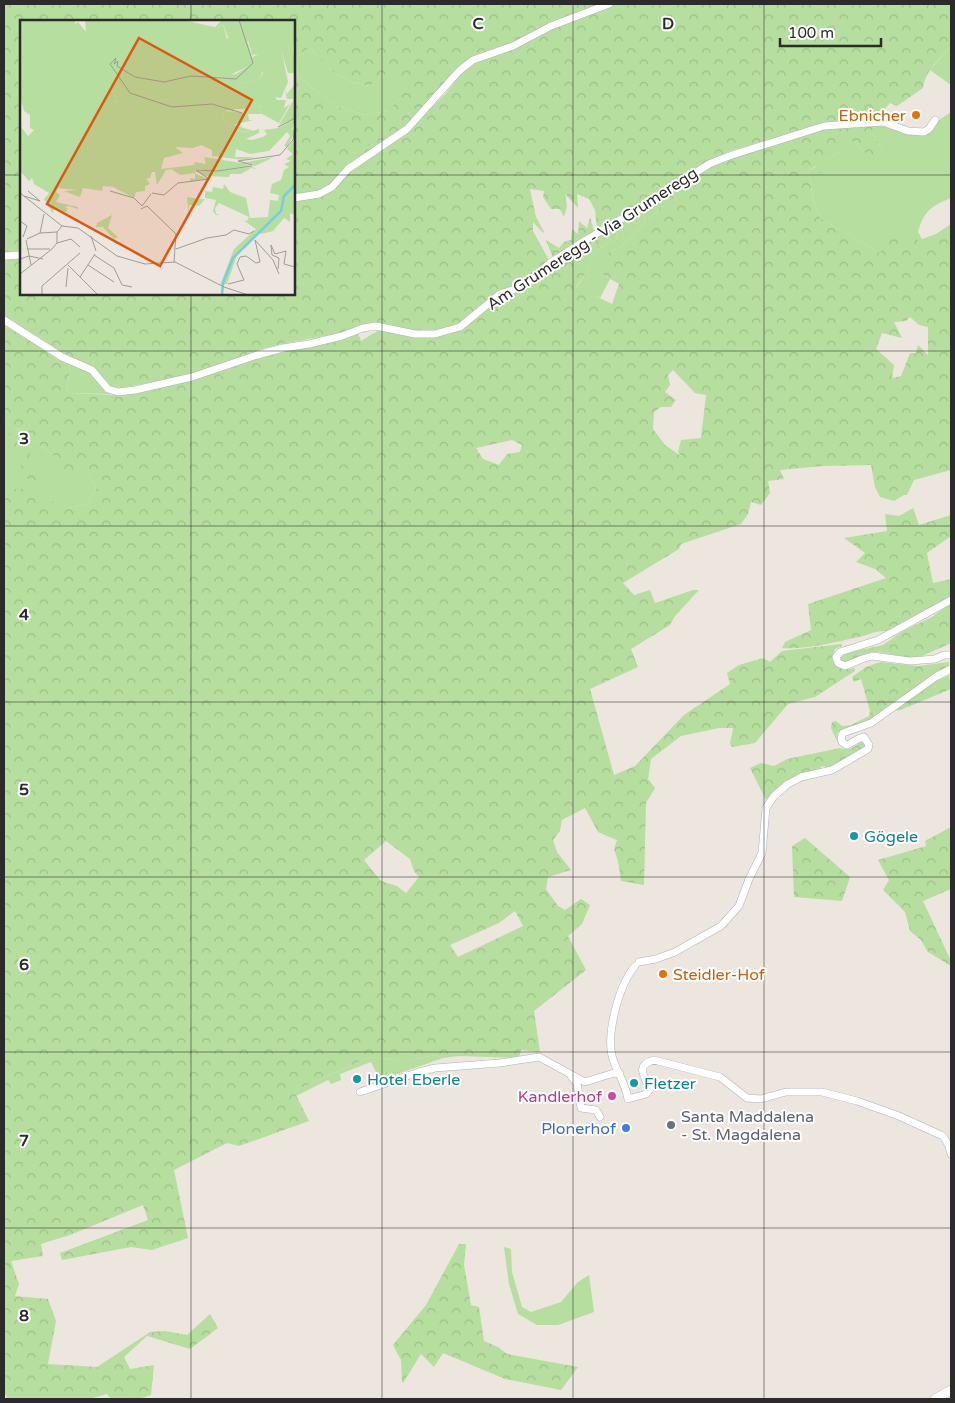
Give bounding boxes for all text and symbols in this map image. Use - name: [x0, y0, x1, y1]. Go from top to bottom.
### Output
- text: C: [472, 14, 484, 34]
- text: D: [662, 14, 674, 34]
- scale bar: [780, 15, 881, 47]
- inset map: [20, 20, 295, 295]
- text: 100 m: [788, 24, 834, 42]
- place label: Ebnicher: [839, 106, 907, 126]
- marker: Ebnicher: [910, 109, 922, 121]
- street label: Am Grumeregg - Via Grumeregg: [483, 163, 702, 315]
- text: 3: [19, 429, 29, 449]
- text: 4: [19, 605, 29, 625]
- text: 5: [19, 780, 29, 800]
- place label: Gögele: [864, 827, 918, 847]
- marker: Gögele: [848, 830, 860, 842]
- text: 6: [19, 955, 29, 975]
- place label: Steidler-Hof: [673, 965, 766, 985]
- marker: Steidler-Hof: [657, 968, 669, 980]
- place label: Hotel Eberle: [367, 1070, 460, 1090]
- marker: Hotel Eberle: [351, 1073, 363, 1085]
- place label: Fletzer: [644, 1074, 697, 1094]
- marker: Fletzer: [628, 1077, 640, 1089]
- place label: Kandlerhof: [518, 1087, 603, 1107]
- marker: Kandlerhof: [606, 1090, 618, 1102]
- place label: Santa Maddalena - St. Magdalena: [681, 1107, 814, 1145]
- place label: Plonerhof: [541, 1119, 617, 1139]
- marker: Santa Maddalena - St. Magdalena: [665, 1119, 677, 1131]
- marker: Plonerhof: [620, 1122, 632, 1134]
- text: 7: [19, 1131, 29, 1151]
- text: 8: [19, 1306, 29, 1326]

